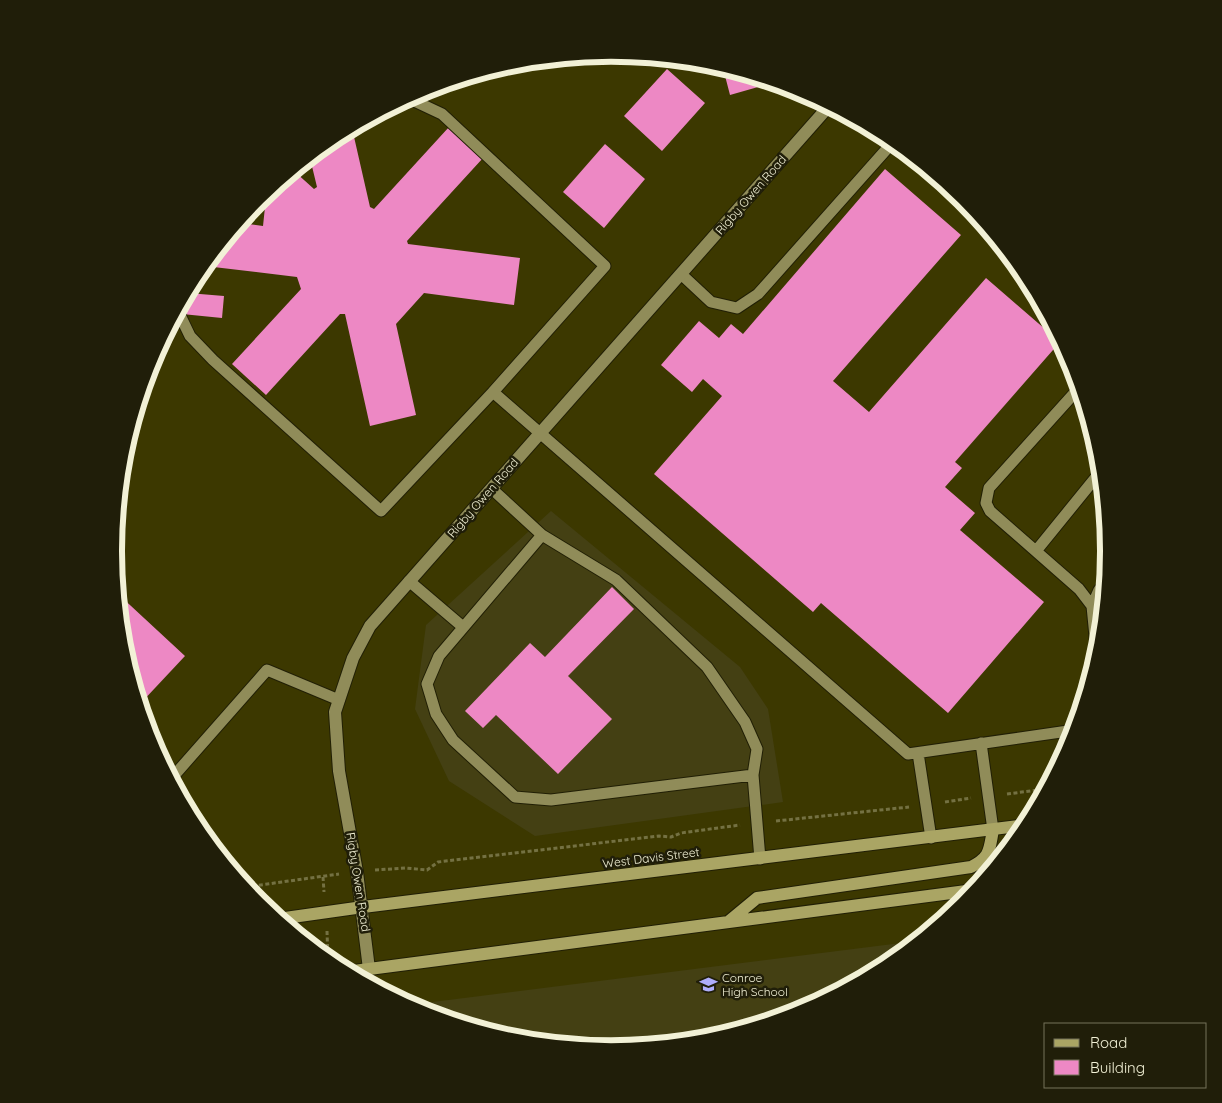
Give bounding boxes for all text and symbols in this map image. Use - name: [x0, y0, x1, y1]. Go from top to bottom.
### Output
- street label: Rigby Owen Road: [712, 152, 789, 237]
- street label: Rigby Owen Road: [444, 455, 521, 540]
- street label: Rigby Owen Road: [343, 831, 374, 933]
- street label: West Davis Street: [602, 844, 700, 871]
- place label: Conroe High School: [722, 970, 788, 999]
- school or university icon: Conroe High School: [698, 975, 718, 995]
- legend: [1044, 1023, 1207, 1088]
- text: Road: [1090, 1033, 1127, 1052]
- text: Building: [1090, 1058, 1145, 1077]

